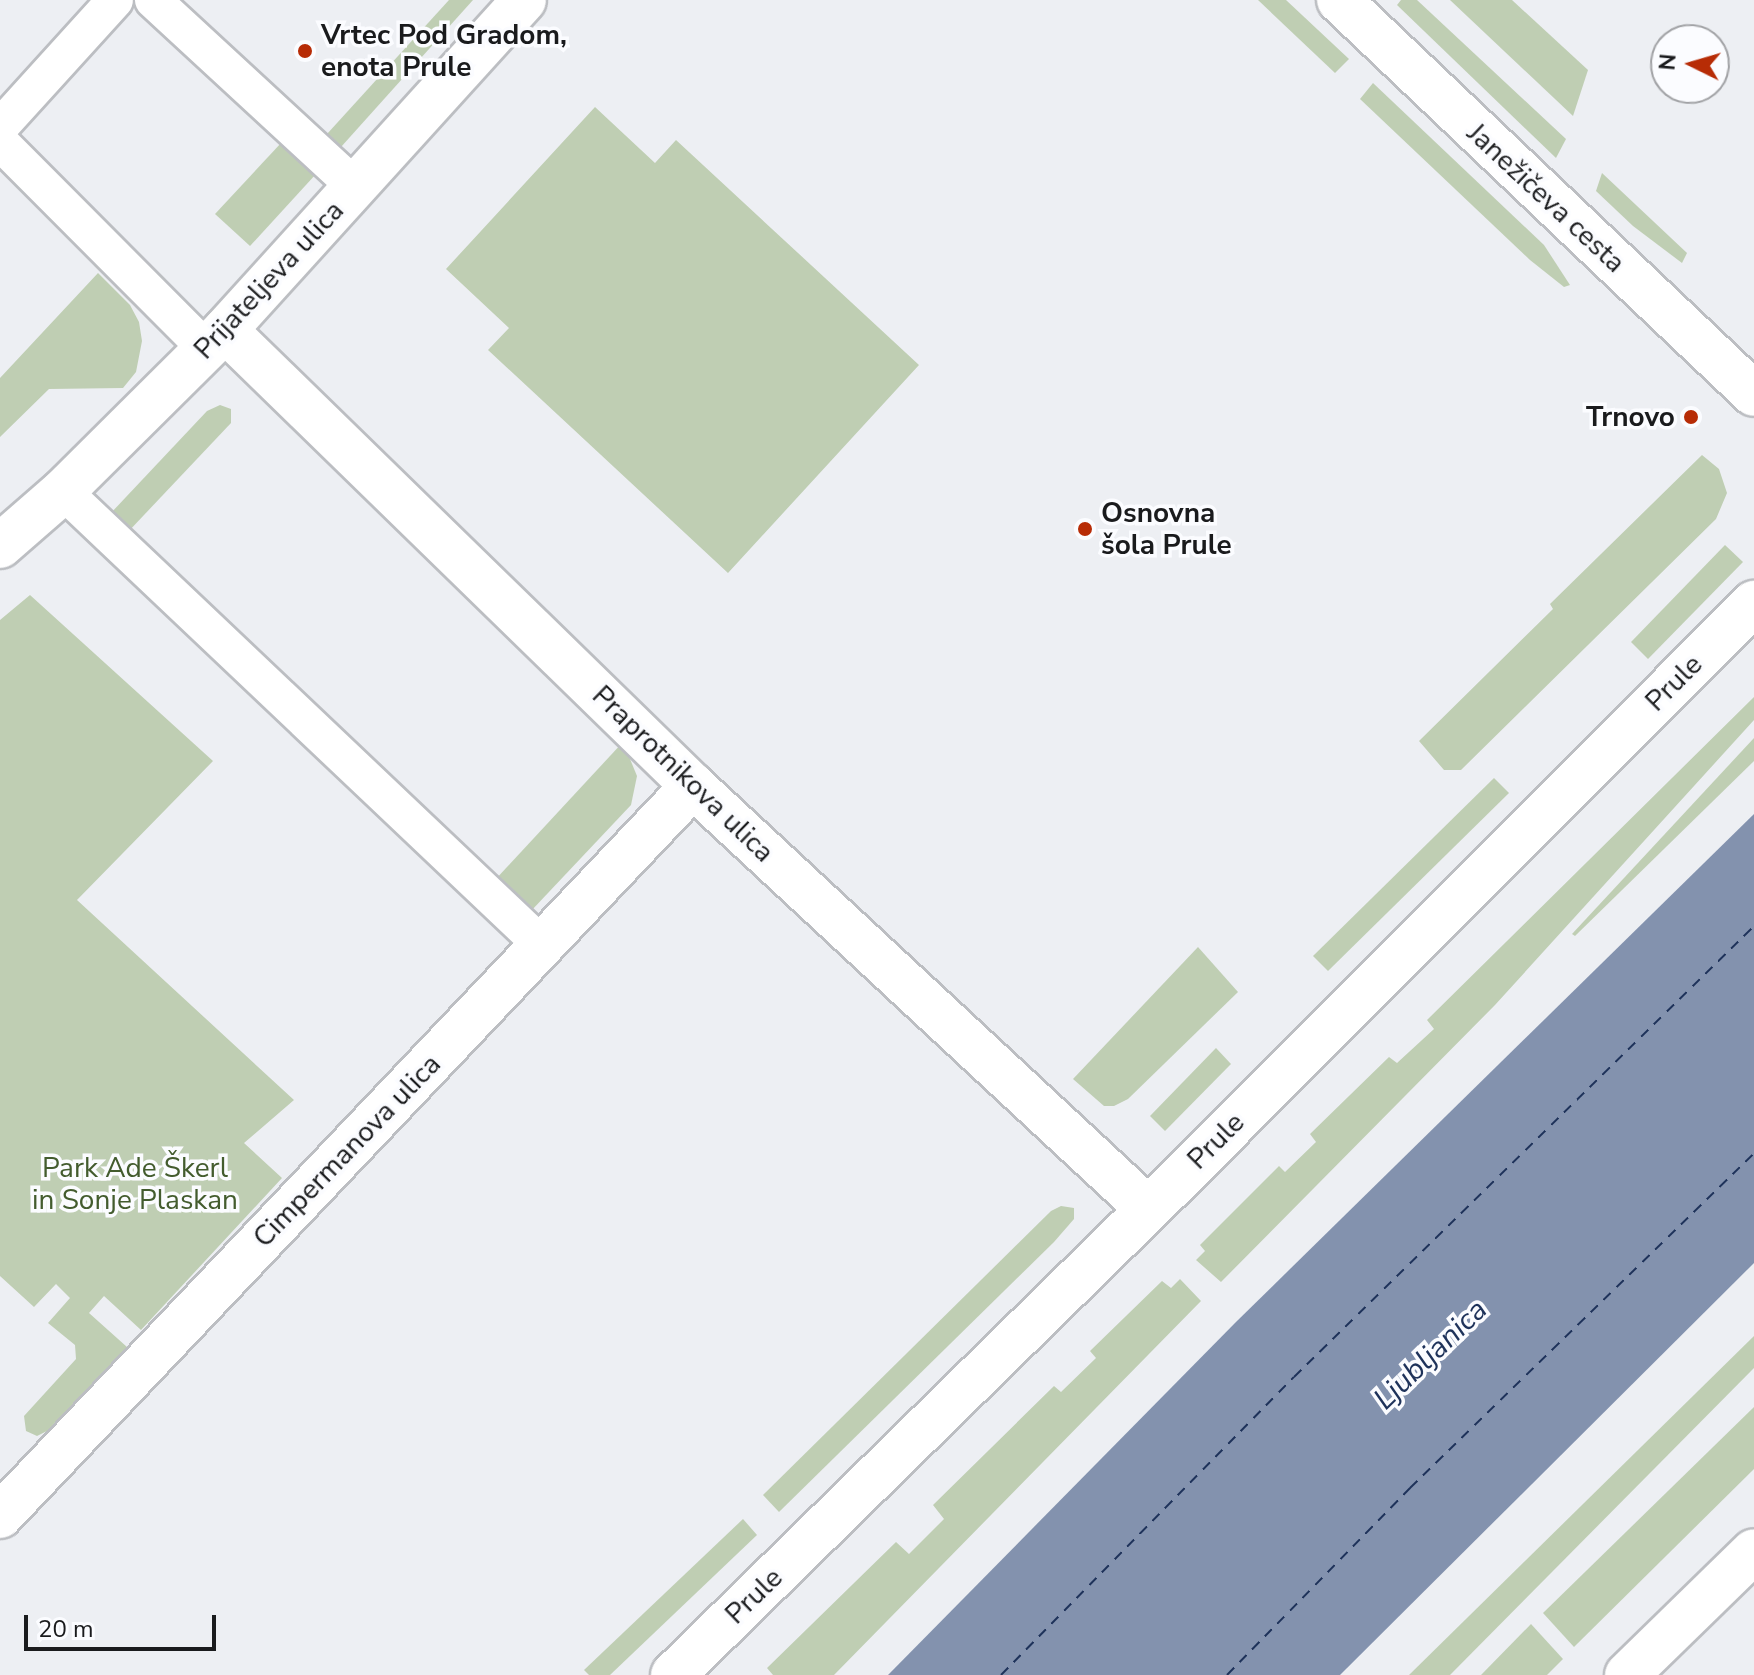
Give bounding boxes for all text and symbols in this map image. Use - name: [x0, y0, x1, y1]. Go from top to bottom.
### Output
- place label: Vrtec Pod Gradom, enota Prule: [321, 18, 567, 84]
- north arrow: [1650, 24, 1730, 104]
- marker: Vrtec Pod Gradom, enota Prule: [296, 42, 314, 60]
- text: N: [1652, 53, 1684, 72]
- street label: Janežičeva cesta: [1460, 116, 1632, 280]
- street label: Prijateljeva ulica: [187, 194, 351, 366]
- place label: Trnovo: [1586, 400, 1675, 434]
- marker: Trnovo: [1682, 408, 1700, 426]
- place label: Osnovna šola Prule: [1101, 496, 1232, 562]
- marker: Osnovna šola Prule: [1076, 520, 1094, 538]
- street label: Prule: [1639, 648, 1709, 718]
- street label: Praprotnikova ulica: [585, 679, 781, 869]
- street label: Cimpermanova ulica: [246, 1048, 448, 1254]
- street label: Prule: [1181, 1106, 1251, 1176]
- park label: Park Ade Škerl in Sonje Plaskan: [32, 1151, 238, 1217]
- water label: Ljubljanica: [1367, 1292, 1495, 1418]
- street label: Prule: [719, 1561, 789, 1631]
- scale bar: [28, 1599, 220, 1649]
- text: 20 m: [38, 1613, 94, 1645]

